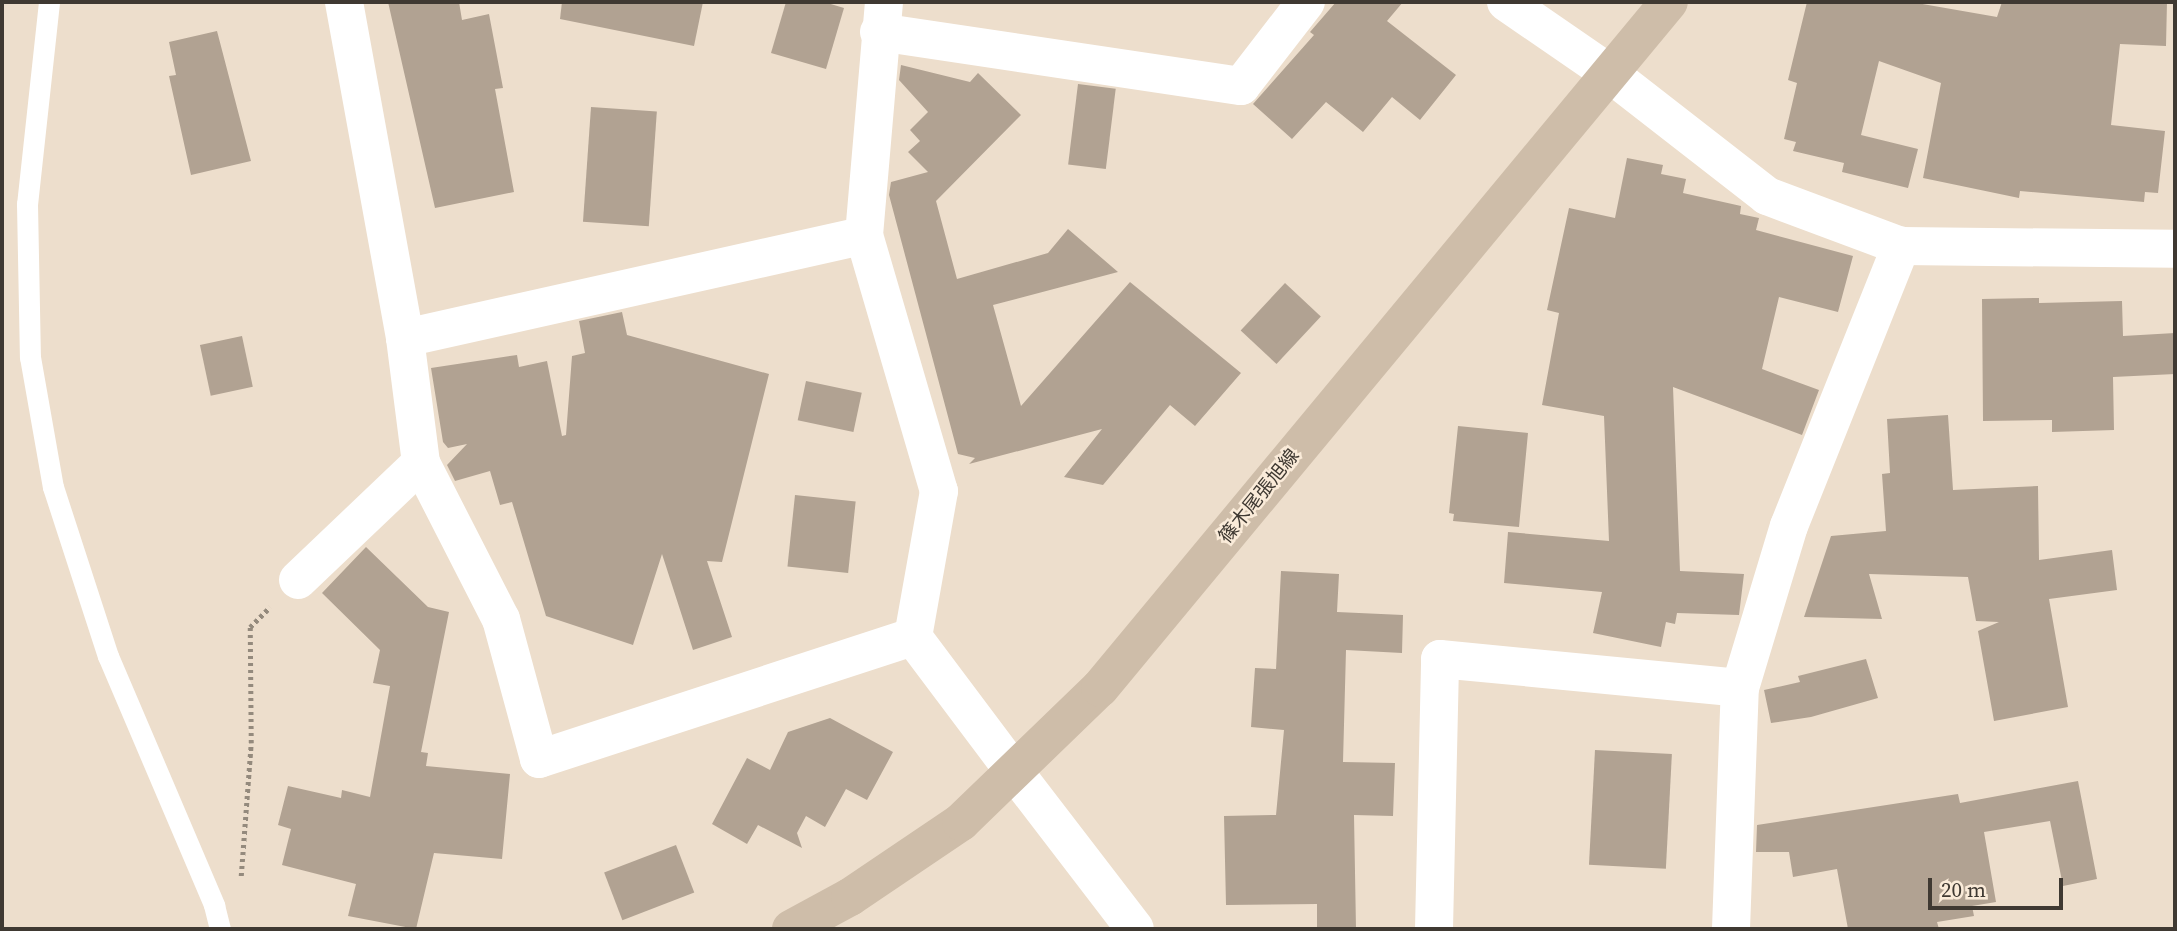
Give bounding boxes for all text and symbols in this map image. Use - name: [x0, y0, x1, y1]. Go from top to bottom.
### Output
- street label: 篠木尾張旭線: [1214, 445, 1304, 547]
- scale bar: [1932, 864, 2067, 908]
- text: 20 m: [1941, 875, 1986, 904]

